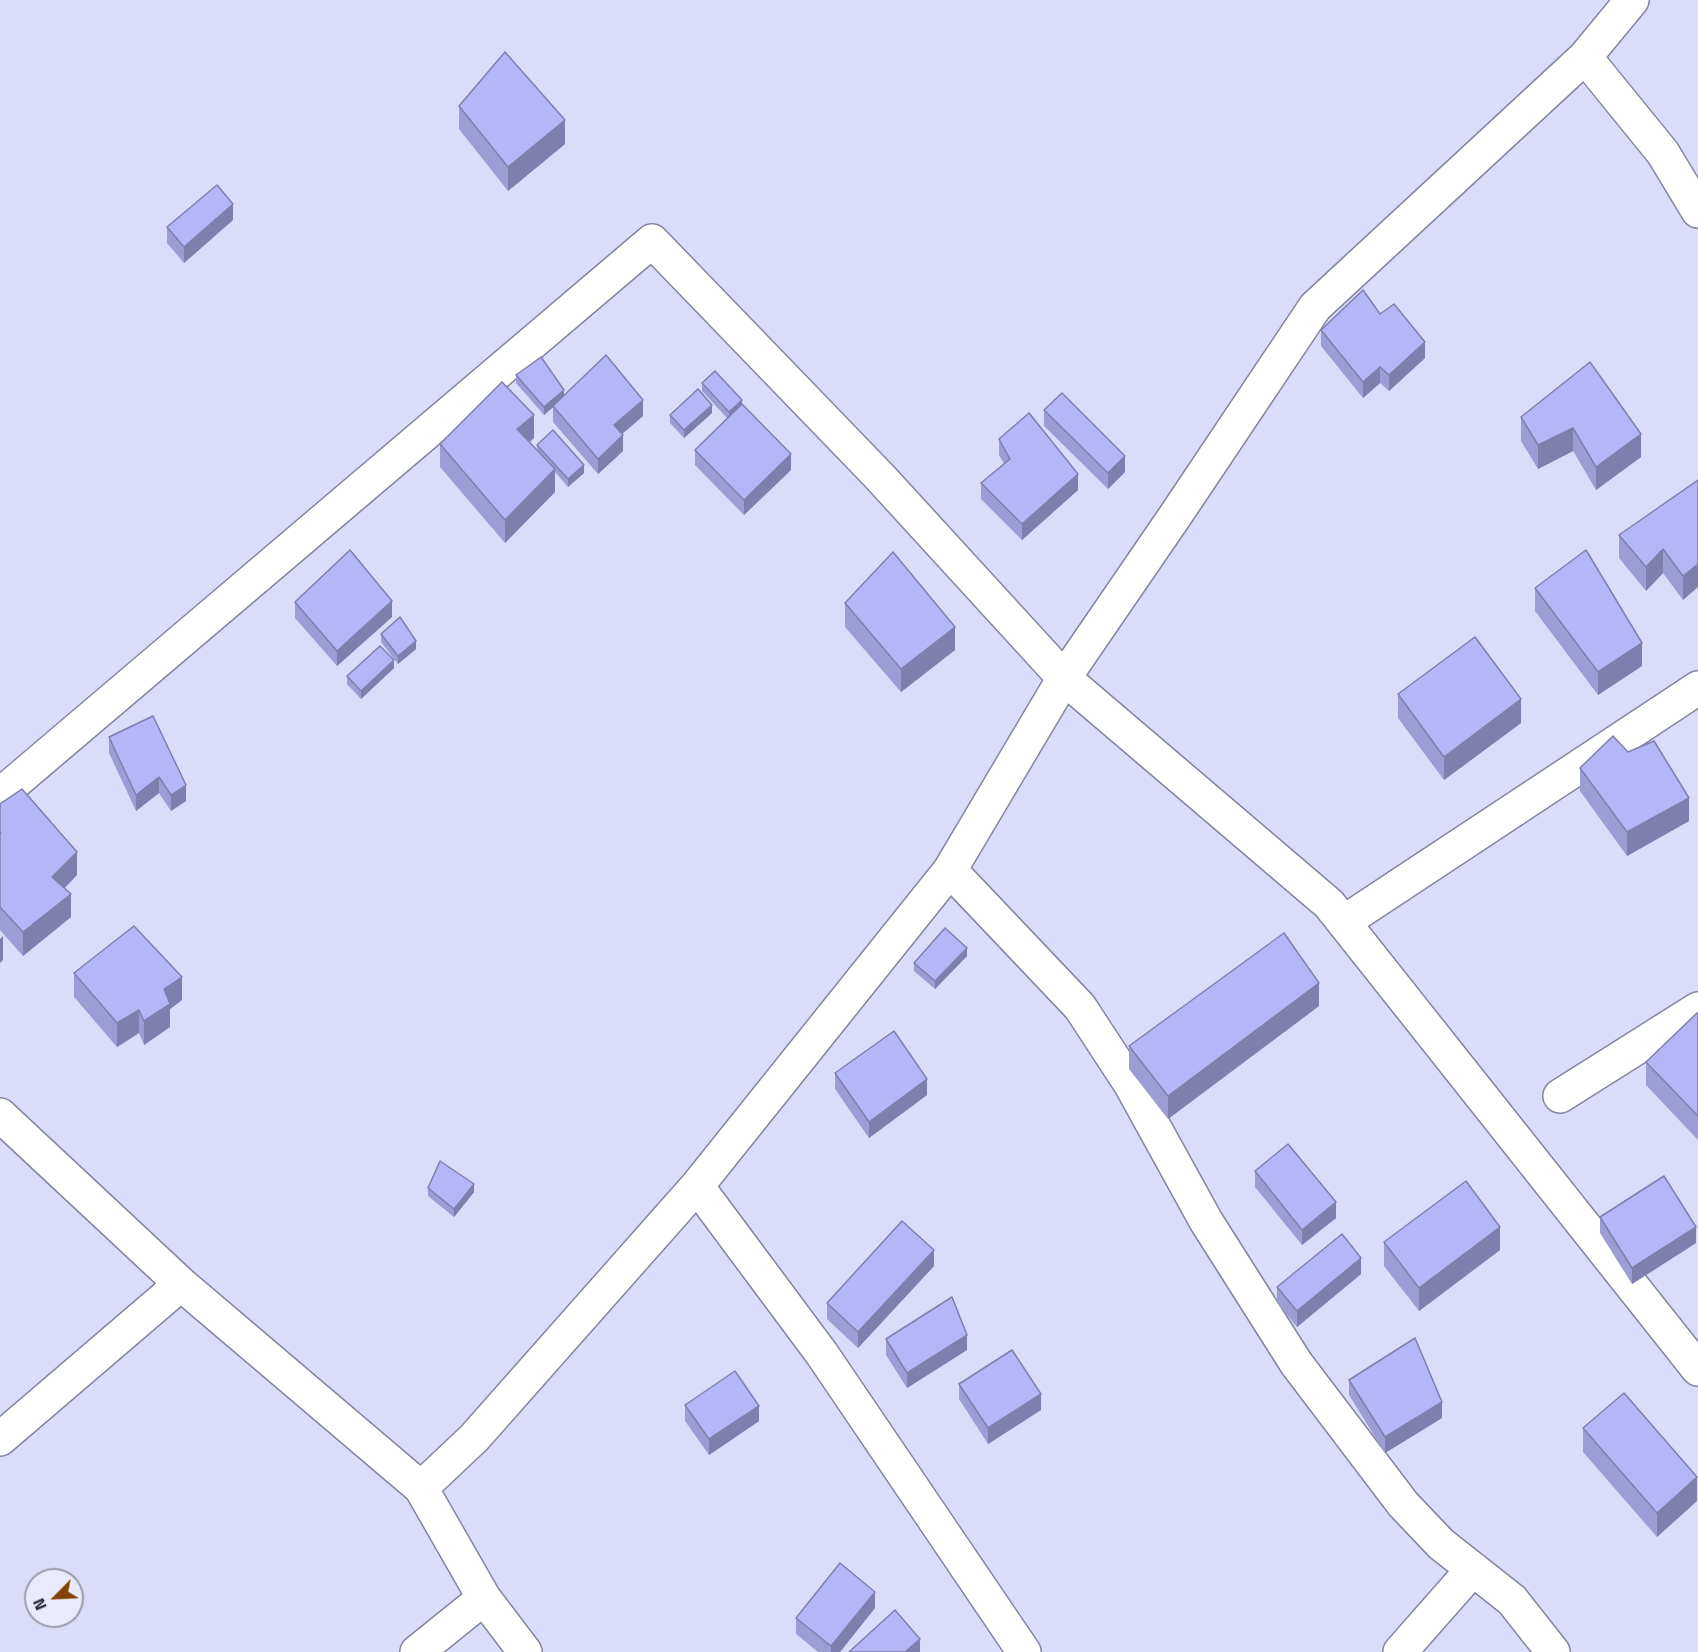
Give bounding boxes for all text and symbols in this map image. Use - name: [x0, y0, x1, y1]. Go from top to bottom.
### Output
- north arrow: [24, 1568, 84, 1628]
- text: N: [26, 1595, 53, 1614]

